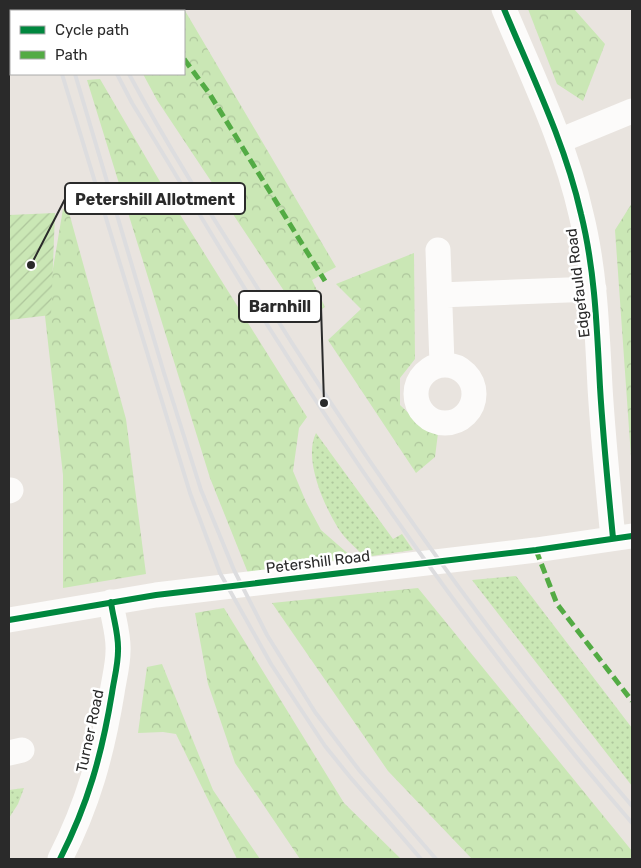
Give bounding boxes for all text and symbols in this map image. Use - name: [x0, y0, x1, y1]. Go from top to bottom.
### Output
- legend: [10, 10, 185, 75]
- text: Cycle path: [55, 21, 129, 39]
- text: Path: [55, 46, 88, 64]
- callout: Petershill Allotment: [65, 183, 245, 214]
- text: Petershill Allotment: [75, 190, 236, 209]
- street label: Edgefauld Road: [562, 227, 594, 339]
- callout: Barnhill: [239, 291, 321, 322]
- text: Barnhill: [249, 297, 311, 316]
- street label: Petershill Road: [265, 547, 371, 577]
- street label: Turner Road: [72, 688, 108, 774]

